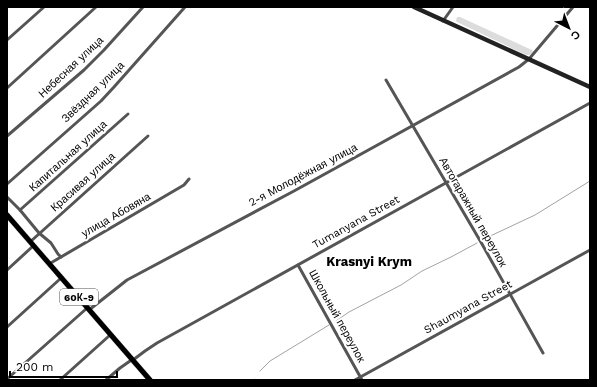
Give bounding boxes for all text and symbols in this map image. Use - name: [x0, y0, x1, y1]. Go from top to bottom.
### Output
- north arrow: [549, 8, 589, 48]
- text: С: [568, 28, 583, 43]
- street label: Небесная улица: [36, 33, 107, 100]
- street label: Звёздная улица: [59, 58, 128, 125]
- street label: Капитальная улица: [27, 117, 110, 194]
- street label: 2-я Молодёжная улица: [246, 140, 360, 209]
- street label: Красивая улица: [48, 149, 118, 214]
- street label: Автогаражный переулок: [436, 155, 510, 269]
- street label: улица Абовяна: [79, 190, 154, 240]
- street label: Tumanyana Street: [310, 192, 402, 251]
- district label: Krasnyi Krym: [326, 254, 412, 269]
- street label: Школьный переулок: [306, 267, 368, 365]
- street label: Shaumyana Street: [422, 277, 515, 337]
- road number: 60К-9: [60, 289, 98, 305]
- scale bar: [10, 353, 117, 379]
- text: 200 m: [16, 360, 53, 374]

